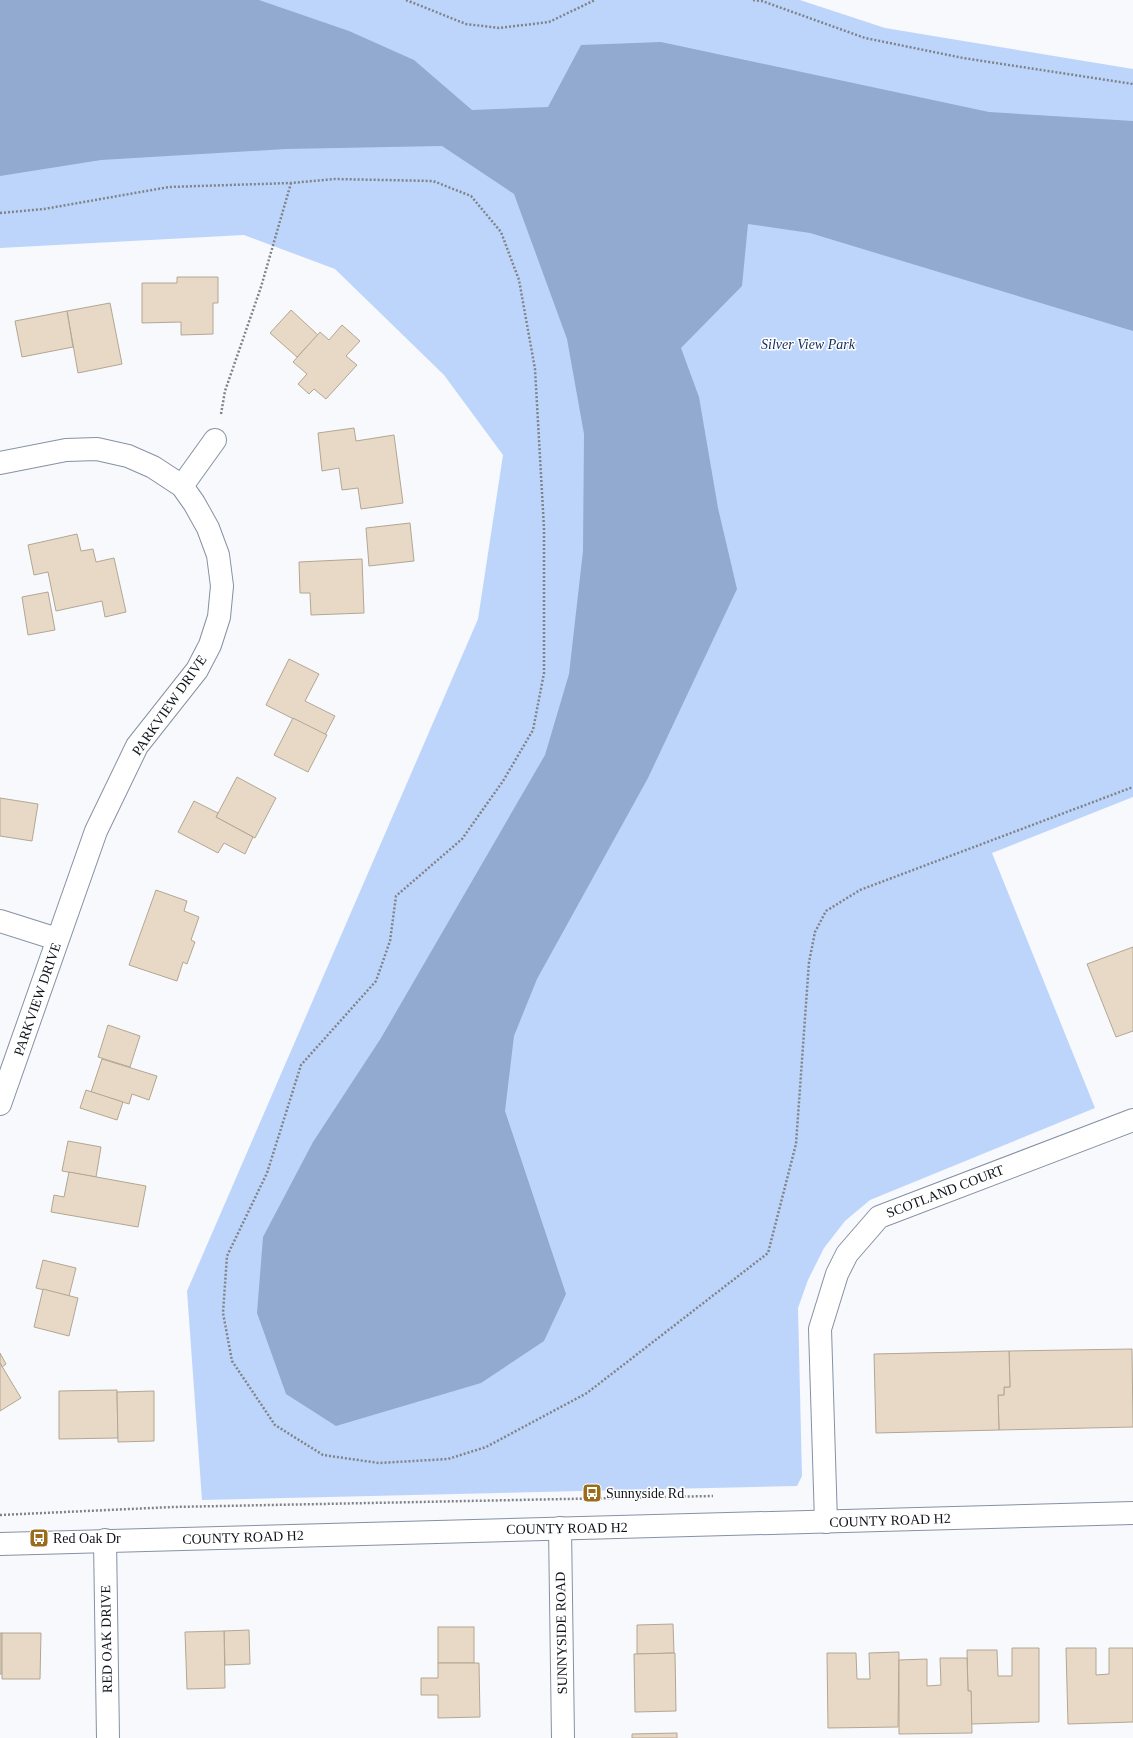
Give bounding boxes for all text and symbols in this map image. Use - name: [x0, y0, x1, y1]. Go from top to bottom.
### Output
- park label: Silver View Park: [761, 337, 856, 352]
- street label: PARKVIEW DRIVE: [129, 652, 210, 758]
- street label: PARKVIEW DRIVE: [11, 941, 64, 1058]
- street label: SCOTLAND COURT: [884, 1162, 1007, 1221]
- bus stop icon: Sunnyside Rd: [581, 1482, 603, 1504]
- place label: Sunnyside Rd: [606, 1486, 684, 1501]
- street label: COUNTY ROAD H2: [829, 1511, 951, 1530]
- street label: COUNTY ROAD H2: [506, 1520, 628, 1537]
- bus stop icon: Red Oak Dr: [28, 1527, 50, 1549]
- street label: COUNTY ROAD H2: [182, 1528, 304, 1547]
- place label: Red Oak Dr: [53, 1531, 121, 1546]
- street label: SUNNYSIDE ROAD: [553, 1572, 570, 1694]
- street label: RED OAK DRIVE: [98, 1585, 115, 1693]

